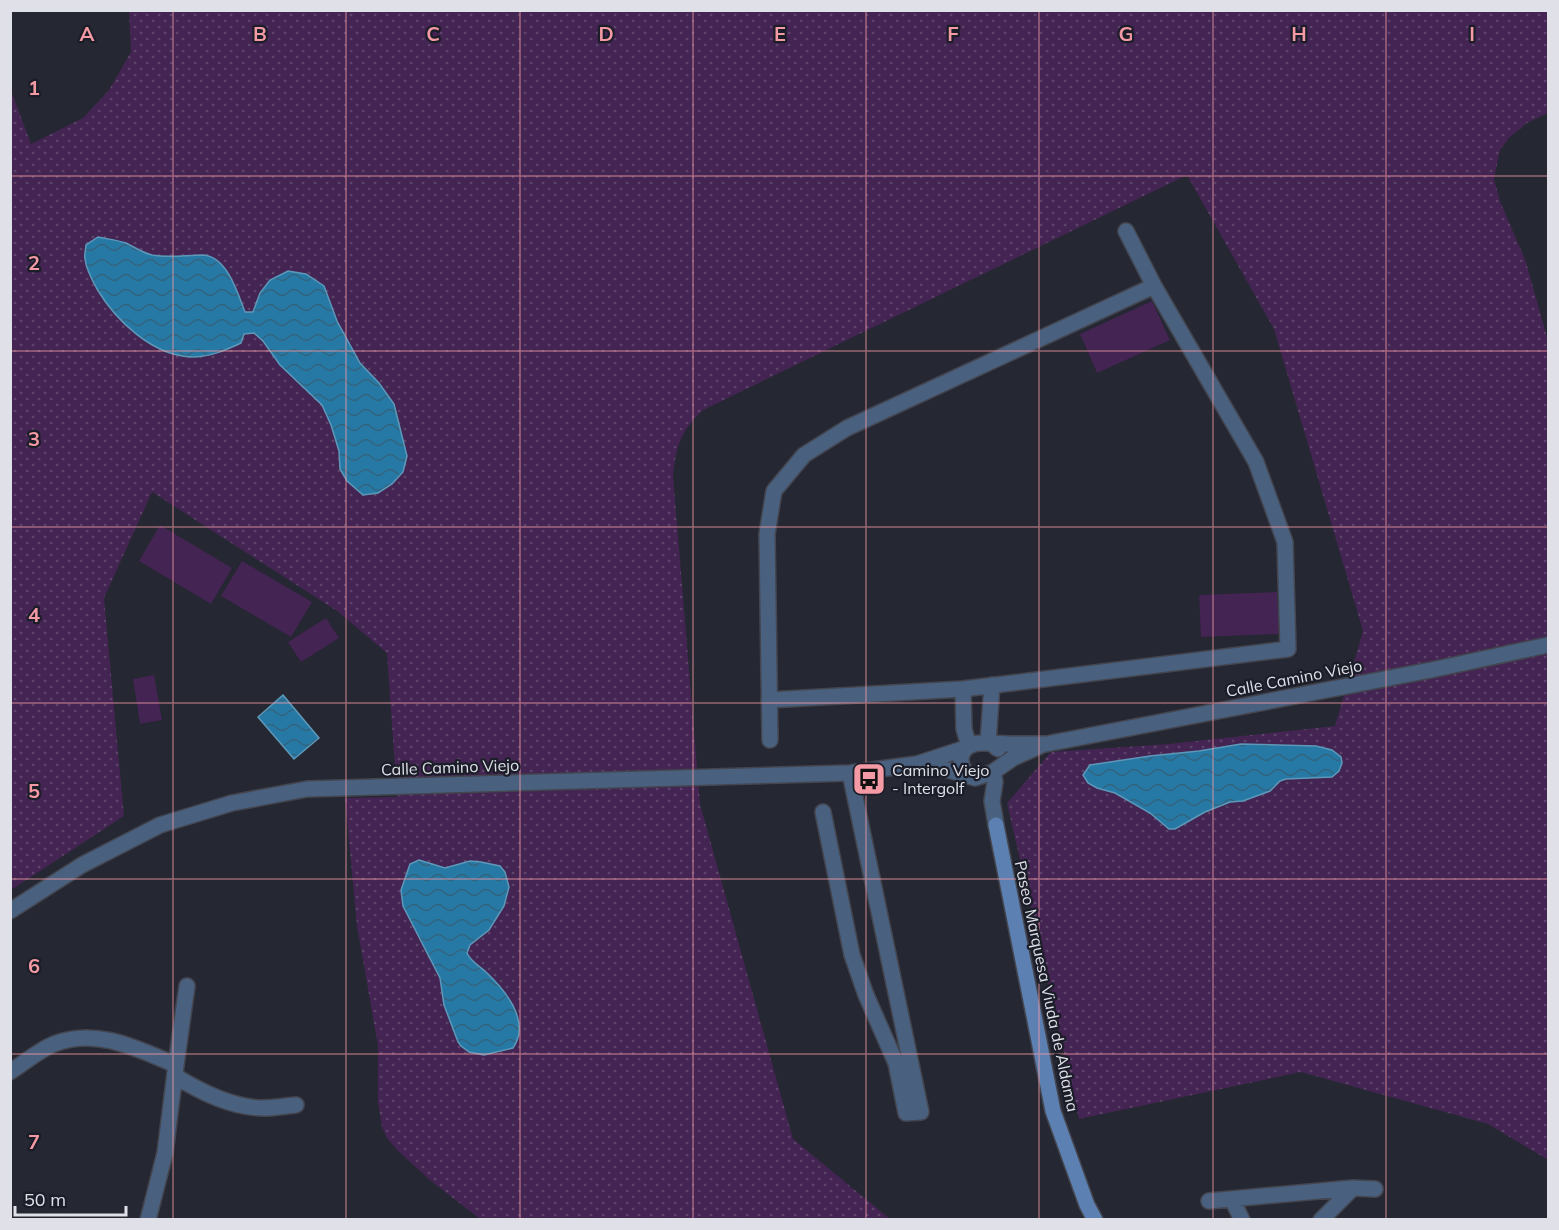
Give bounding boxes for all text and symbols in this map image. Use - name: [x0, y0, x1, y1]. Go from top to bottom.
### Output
- text: A: [80, 21, 95, 46]
- text: B: [253, 21, 267, 46]
- text: C: [426, 21, 440, 46]
- text: D: [598, 21, 614, 46]
- text: E: [774, 21, 786, 46]
- text: F: [947, 21, 959, 46]
- text: G: [1119, 21, 1133, 46]
- text: H: [1291, 21, 1307, 46]
- text: I: [1469, 21, 1475, 46]
- text: 1: [28, 75, 40, 100]
- text: 2: [28, 250, 40, 275]
- text: 3: [28, 426, 40, 451]
- text: 4: [28, 602, 40, 627]
- street label: Calle Camino Viejo: [1224, 655, 1364, 701]
- street label: Calle Camino Viejo: [381, 755, 519, 779]
- place label: Camino Viejo - Intergolf: [892, 760, 989, 798]
- bus stop icon: Camino Viejo - Intergolf: [851, 761, 887, 797]
- text: 5: [28, 778, 40, 803]
- street label: Paseo Marquesa Viuda de Aldama: [1011, 859, 1083, 1113]
- text: 6: [28, 953, 40, 978]
- text: 7: [28, 1129, 40, 1154]
- scale bar: [15, 1179, 126, 1217]
- text: 50 m: [24, 1188, 66, 1211]

